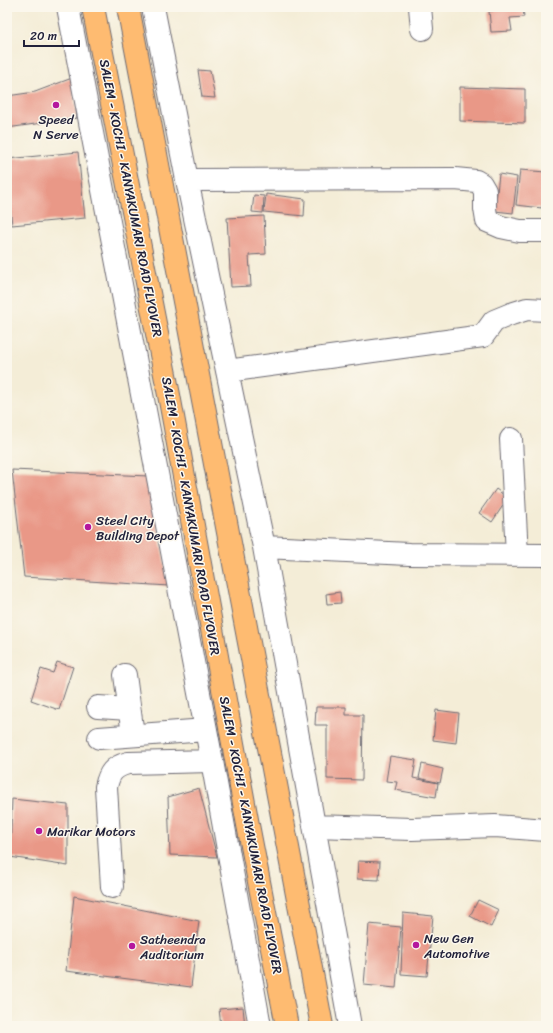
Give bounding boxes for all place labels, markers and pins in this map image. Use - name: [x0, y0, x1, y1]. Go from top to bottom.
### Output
- marker: Speed N Serve: [51, 100, 61, 110]
- place label: Speed N Serve: [33, 108, 79, 146]
- place label: Steel City Building Depot: [96, 509, 180, 547]
- marker: Steel City Building Depot: [83, 522, 93, 532]
- place label: Marikar Motors: [47, 820, 136, 843]
- marker: Marikar Motors: [34, 826, 44, 836]
- place label: New Gen Automotive: [423, 927, 490, 965]
- place label: Satheendra Auditorium: [139, 928, 206, 966]
- marker: New Gen Automotive: [411, 940, 421, 950]
- marker: Satheendra Auditorium: [127, 941, 137, 951]

